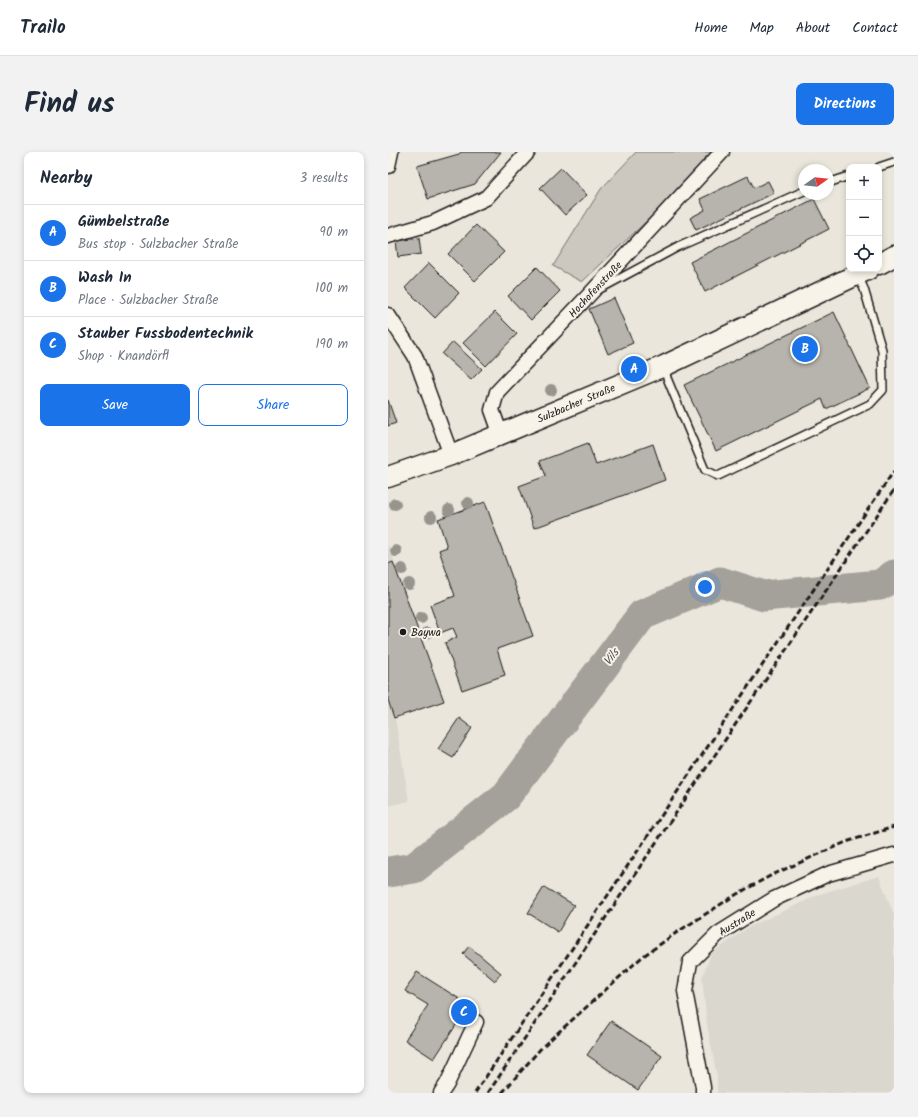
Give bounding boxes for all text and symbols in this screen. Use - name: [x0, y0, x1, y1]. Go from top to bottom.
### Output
- text: Trailo: [20, 13, 66, 43]
- text: Home: [694, 17, 728, 39]
- text: Map: [750, 17, 774, 39]
- text: About: [796, 17, 830, 39]
- text: Contact: [852, 17, 898, 39]
- text: Find us: [24, 82, 115, 127]
- button: Directions: [796, 83, 894, 125]
- north arrow: [798, 164, 834, 200]
- map controls: [846, 164, 882, 272]
- button: +: [846, 164, 882, 200]
- text: Nearby: [40, 165, 92, 192]
- text: 3 results: [300, 168, 348, 189]
- button: −: [846, 200, 882, 236]
- text: Gümbelstraße: [78, 210, 169, 234]
- text: A: [49, 222, 57, 243]
- text: 90 m: [320, 222, 348, 243]
- text: Bus stop · Sulzbacher Straße: [78, 234, 238, 255]
- button: locate: [846, 236, 882, 272]
- street label: Hochofenstraße: [565, 257, 627, 322]
- text: Wash In: [78, 266, 132, 290]
- text: B: [49, 278, 57, 299]
- text: 100 m: [315, 278, 348, 299]
- text: Place · Sulzbacher Straße: [78, 290, 218, 311]
- text: Stauber Fussbodentechnik: [78, 322, 253, 346]
- text: C: [49, 334, 57, 355]
- text: 190 m: [316, 334, 348, 355]
- pin: B: [792, 334, 818, 364]
- text: Shop · Knandörfl: [78, 346, 169, 367]
- pin: A: [621, 354, 647, 384]
- street label: Sulzbacher Straße: [534, 379, 618, 429]
- button: Save: [40, 384, 190, 426]
- button: Share: [198, 384, 348, 426]
- your location: [695, 577, 715, 597]
- place label: Baywa: [411, 624, 441, 642]
- marker: Baywa: [398, 627, 408, 637]
- water label: Vils: [599, 643, 625, 670]
- street label: Austraße: [715, 904, 760, 941]
- pin: C: [451, 997, 477, 1027]

